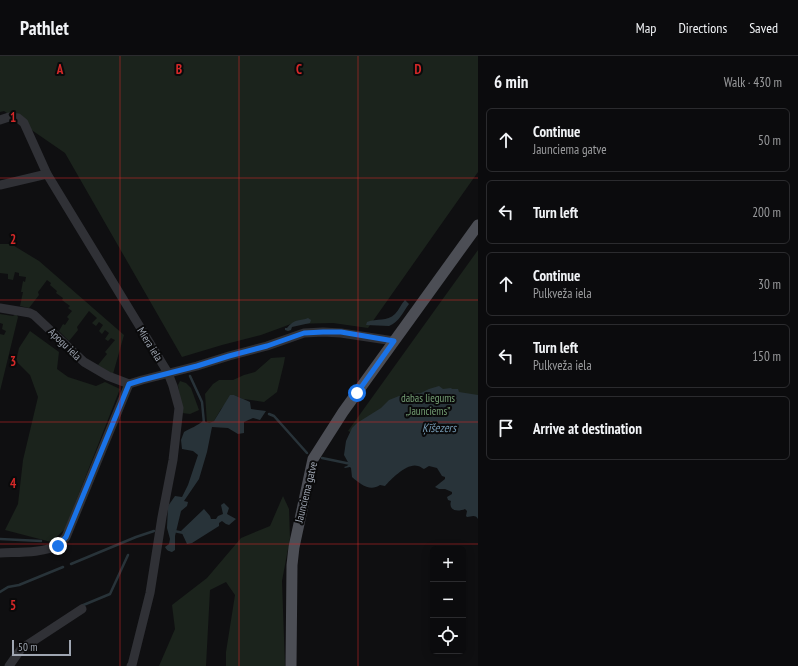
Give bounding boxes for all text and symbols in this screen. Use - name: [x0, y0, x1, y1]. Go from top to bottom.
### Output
- text: Pathlet: [20, 16, 69, 40]
- text: Map: [636, 19, 656, 37]
- text: Directions: [678, 19, 727, 37]
- text: Saved: [749, 19, 778, 37]
- text: A: [56, 61, 64, 78]
- text: B: [176, 61, 182, 78]
- text: C: [296, 61, 302, 78]
- text: D: [415, 61, 422, 78]
- text: 6 min: [494, 71, 528, 93]
- text: Walk · 430 m: [724, 74, 782, 91]
- text: 1: [10, 109, 16, 126]
- text: Continue: [533, 122, 580, 141]
- icon: ahead: [495, 129, 517, 151]
- text: 50 m: [758, 132, 781, 149]
- text: Jaunciema gatve: [533, 141, 607, 158]
- icon: left: [495, 201, 517, 223]
- text: Turn left: [533, 203, 578, 222]
- text: 200 m: [752, 204, 781, 221]
- text: 2: [10, 231, 16, 248]
- text: Continue: [533, 266, 580, 285]
- icon: ahead: [495, 273, 517, 295]
- text: 30 m: [758, 276, 781, 293]
- text: Pulkveža iela: [533, 285, 592, 302]
- street label: Miera iela: [134, 324, 166, 364]
- street label: Apogu iela: [46, 325, 84, 363]
- text: Turn left: [533, 338, 578, 357]
- icon: left: [495, 345, 517, 367]
- text: 150 m: [752, 348, 781, 365]
- text: 3: [10, 353, 16, 370]
- text: Pulkveža iela: [533, 357, 592, 374]
- route start: [348, 384, 366, 402]
- park label: dabas liegums „Jaunciems”: [401, 391, 455, 418]
- icon: arrive: [495, 417, 517, 439]
- text: Arrive at destination: [533, 419, 642, 438]
- water label: Ķīšezers: [422, 420, 458, 435]
- street label: Jaunciema gatve: [291, 460, 320, 525]
- text: 4: [10, 475, 17, 492]
- route end: [49, 537, 67, 555]
- map controls: [430, 546, 466, 654]
- button: +: [430, 546, 466, 582]
- button: −: [430, 582, 466, 618]
- text: 5: [10, 597, 16, 614]
- button: locate: [430, 618, 466, 654]
- scale bar: [12, 638, 71, 657]
- text: 50 m: [18, 640, 37, 654]

